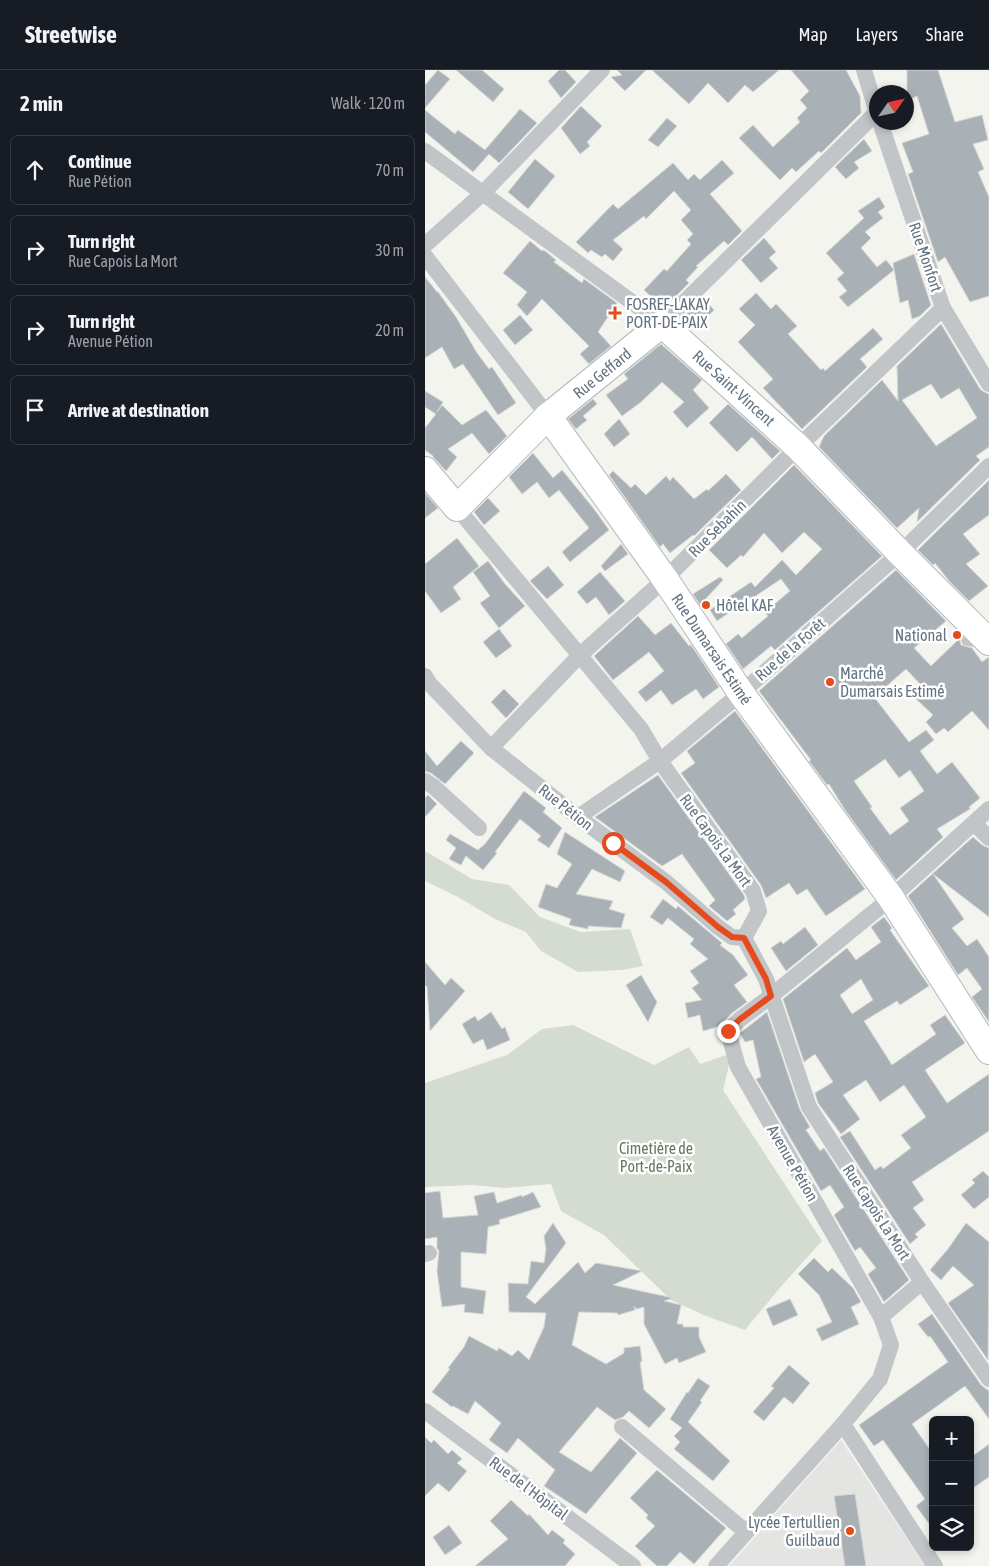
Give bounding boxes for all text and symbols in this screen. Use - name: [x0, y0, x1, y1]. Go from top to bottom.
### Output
- text: Streetwise: [25, 21, 117, 48]
- text: Map: [798, 24, 827, 45]
- text: Layers: [855, 24, 898, 45]
- text: Share: [926, 24, 964, 45]
- north arrow: [869, 85, 914, 130]
- text: 2 min: [20, 91, 63, 115]
- text: Walk · 120 m: [331, 94, 405, 112]
- text: Continue: [68, 150, 132, 172]
- icon: ahead: [21, 156, 49, 184]
- text: 70 m: [375, 161, 404, 179]
- text: Rue Pétion: [68, 172, 132, 190]
- street label: Rue Monfort: [906, 220, 946, 294]
- text: Turn right: [68, 230, 135, 252]
- icon: right: [21, 236, 49, 264]
- text: 30 m: [375, 241, 404, 259]
- text: Rue Capois La Mort: [68, 252, 178, 270]
- place label: FOSREF-LAKAY PORT-DE-PAIX: [626, 295, 711, 331]
- marker: FOSREF-LAKAY PORT-DE-PAIX: [608, 306, 622, 320]
- text: Turn right: [68, 310, 135, 332]
- icon: right: [21, 316, 49, 344]
- text: 20 m: [375, 321, 404, 339]
- text: Avenue Pétion: [68, 332, 153, 350]
- street label: Rue Geffard: [569, 344, 635, 402]
- street label: Rue Saint-Vincent: [689, 346, 779, 430]
- icon: arrive: [21, 396, 49, 424]
- text: Arrive at destination: [68, 399, 209, 421]
- street label: Rue Sebahin: [685, 496, 749, 560]
- street label: Rue Dumarsais Estimé: [668, 590, 756, 708]
- place label: Hôtel KAF: [716, 596, 774, 614]
- marker: Hôtel KAF: [700, 599, 712, 611]
- street label: Rue de la Forêt: [752, 614, 829, 684]
- place label: National: [895, 626, 948, 644]
- marker: National: [951, 629, 963, 641]
- place label: Marché Dumarsais Estimé: [840, 664, 945, 700]
- marker: Marché Dumarsais Estimé: [824, 676, 836, 688]
- street label: Rue Pétion: [535, 780, 597, 834]
- street label: Rue Capois La Mort: [676, 790, 756, 891]
- route start: [602, 832, 625, 855]
- route end: [717, 1020, 740, 1043]
- street label: Avenue Pétion: [764, 1122, 822, 1204]
- park label: Cimetière de Port-de-Paix: [619, 1139, 693, 1175]
- street label: Rue Capois La Mort: [839, 1161, 915, 1264]
- map controls: [929, 1416, 974, 1551]
- button: +: [929, 1416, 974, 1461]
- street label: Rue de l'Hôpital: [486, 1453, 572, 1525]
- button: −: [929, 1461, 974, 1506]
- button: layers: [929, 1506, 974, 1551]
- place label: Lycée Tertullien Guilbaud: [748, 1513, 840, 1549]
- marker: Lycée Tertullien Guilbaud: [844, 1525, 856, 1537]

